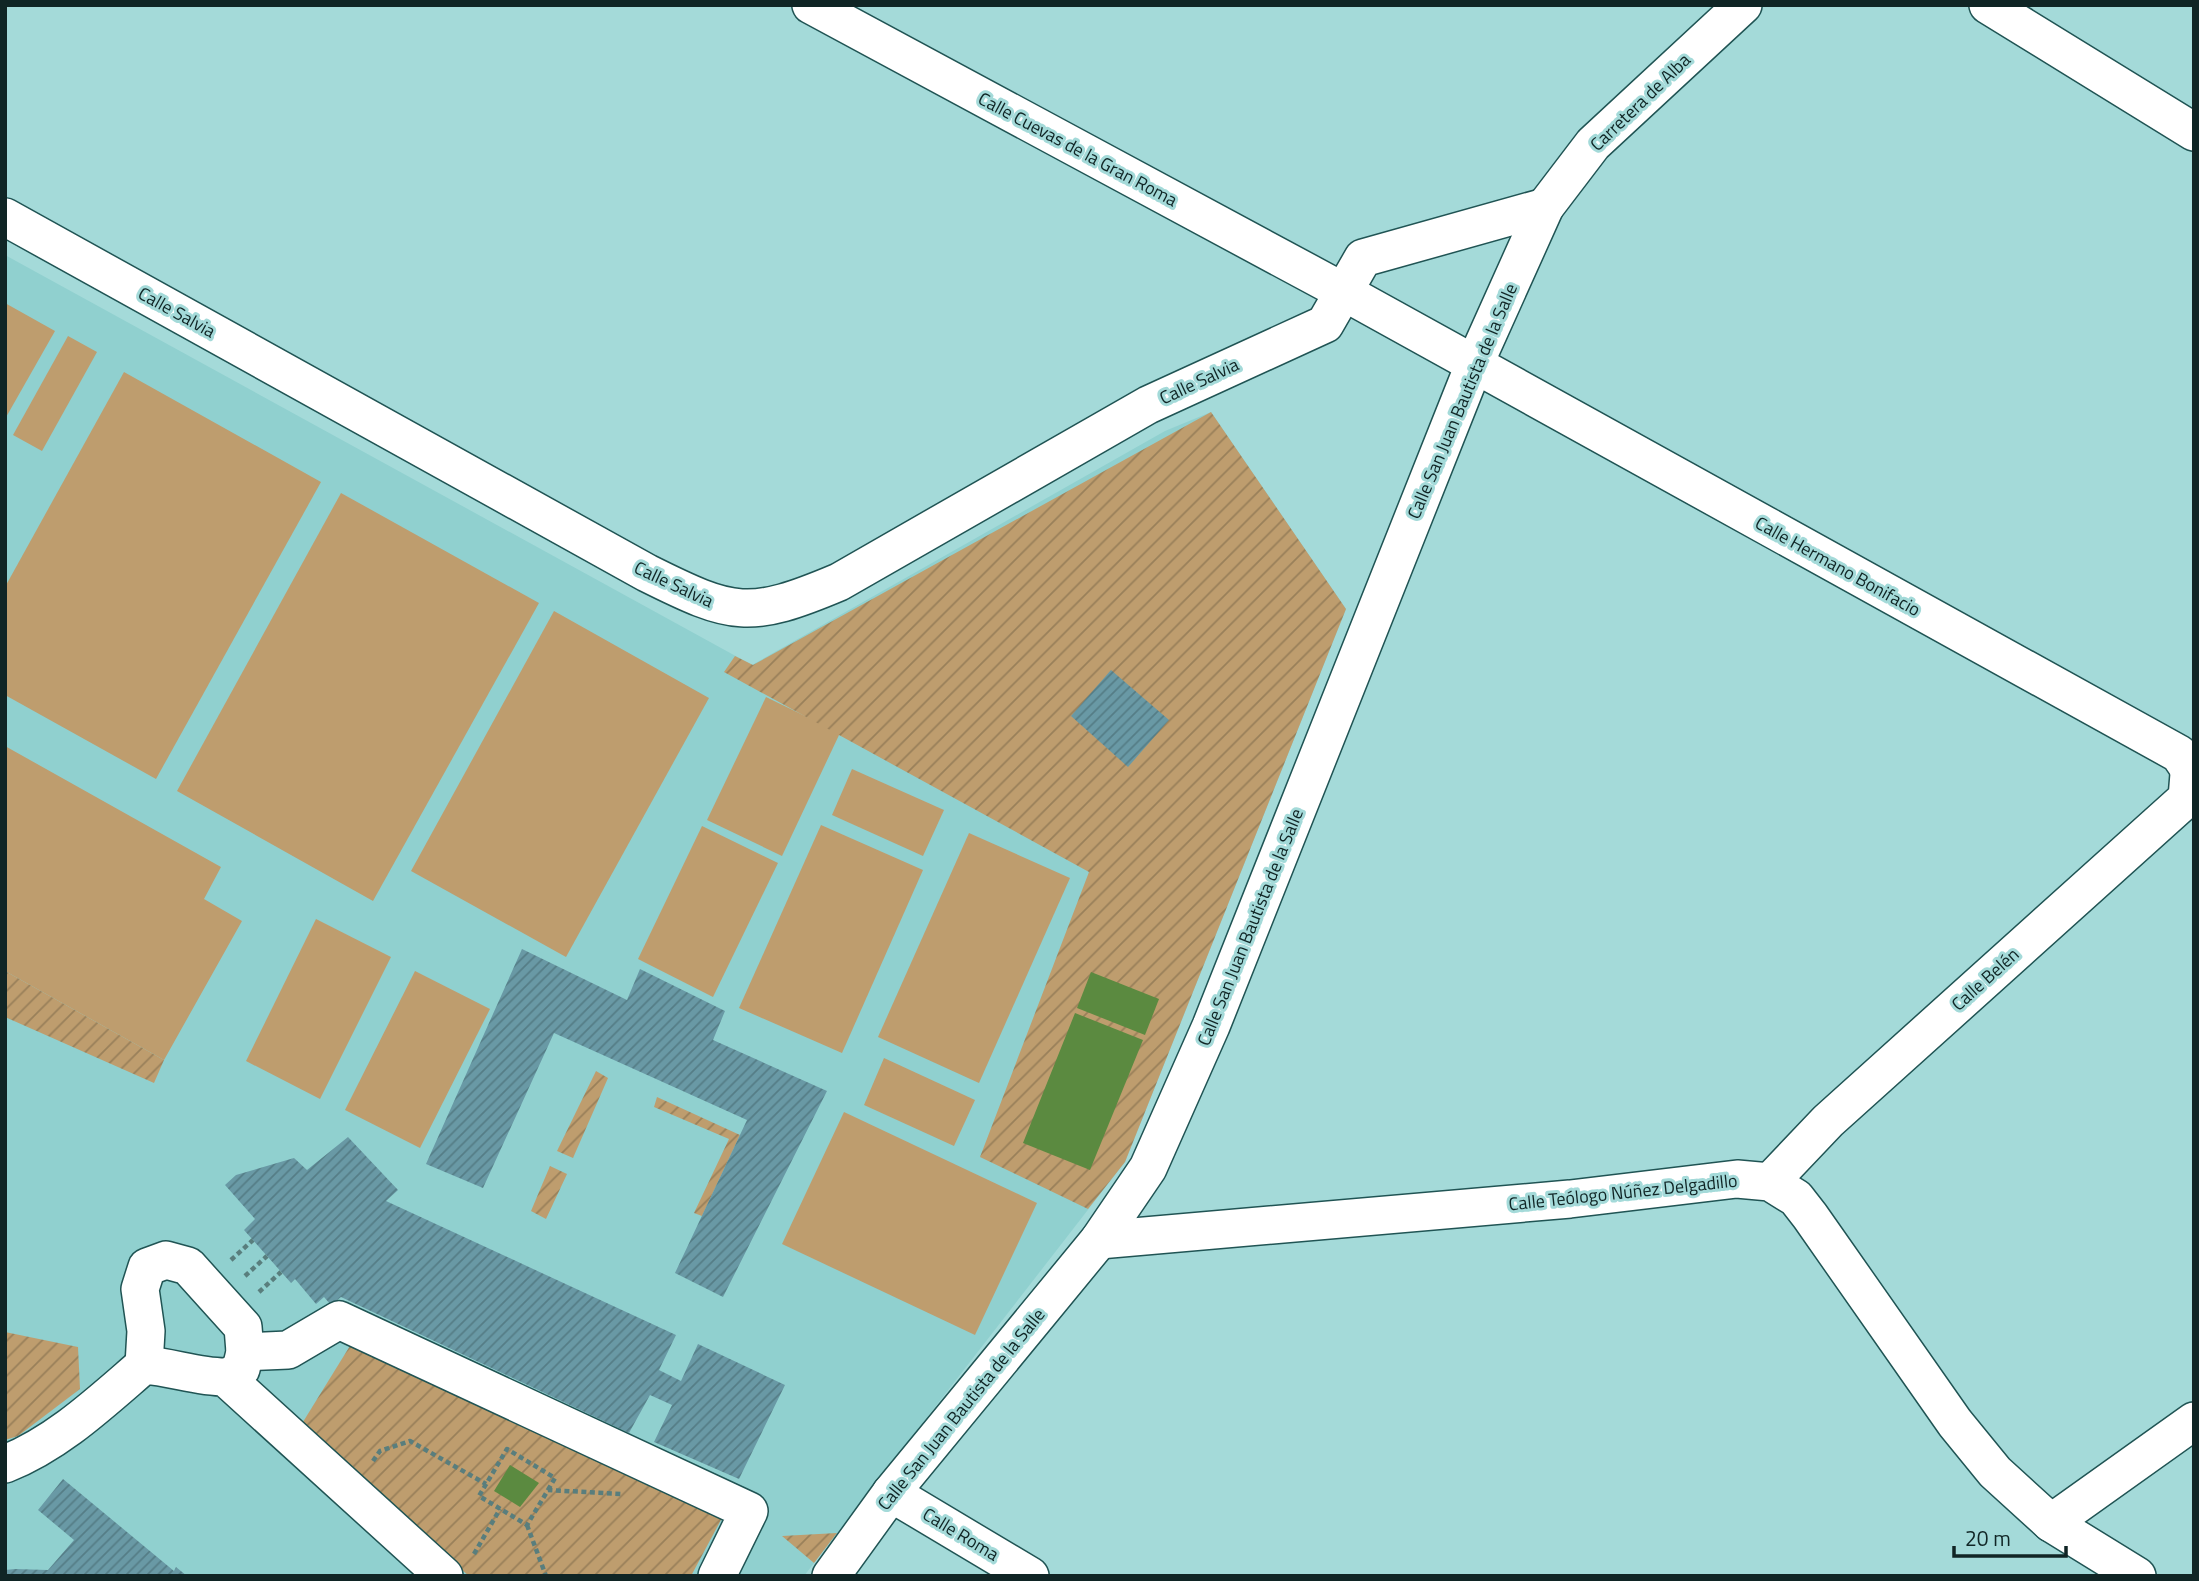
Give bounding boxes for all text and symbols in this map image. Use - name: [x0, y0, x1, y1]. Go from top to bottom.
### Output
- street label: Carretera de Alba: [1584, 47, 1696, 157]
- street label: Calle Cuevas de la Gran Roma: [974, 85, 1182, 213]
- street label: Calle San Juan Bautista de la Salle: [1400, 279, 1524, 523]
- street label: Calle Salvia: [133, 280, 221, 344]
- street label: Calle Salvia: [1155, 351, 1243, 411]
- street label: Calle Hermano Bonifacio: [1750, 509, 1926, 623]
- street label: Calle Salvia: [630, 554, 718, 614]
- street label: Calle San Juan Bautista de la Salle: [1190, 804, 1310, 1050]
- street label: Calle Belén: [1945, 941, 2025, 1017]
- street label: Calle Teólogo Núñez Delgadillo: [1507, 1167, 1739, 1217]
- street label: Calle San Juan Bautista de la Salle: [871, 1302, 1051, 1516]
- street label: Calle Roma: [918, 1501, 1004, 1567]
- scale bar: [1954, 1514, 2066, 1558]
- text: 20 m: [1965, 1522, 2011, 1554]

